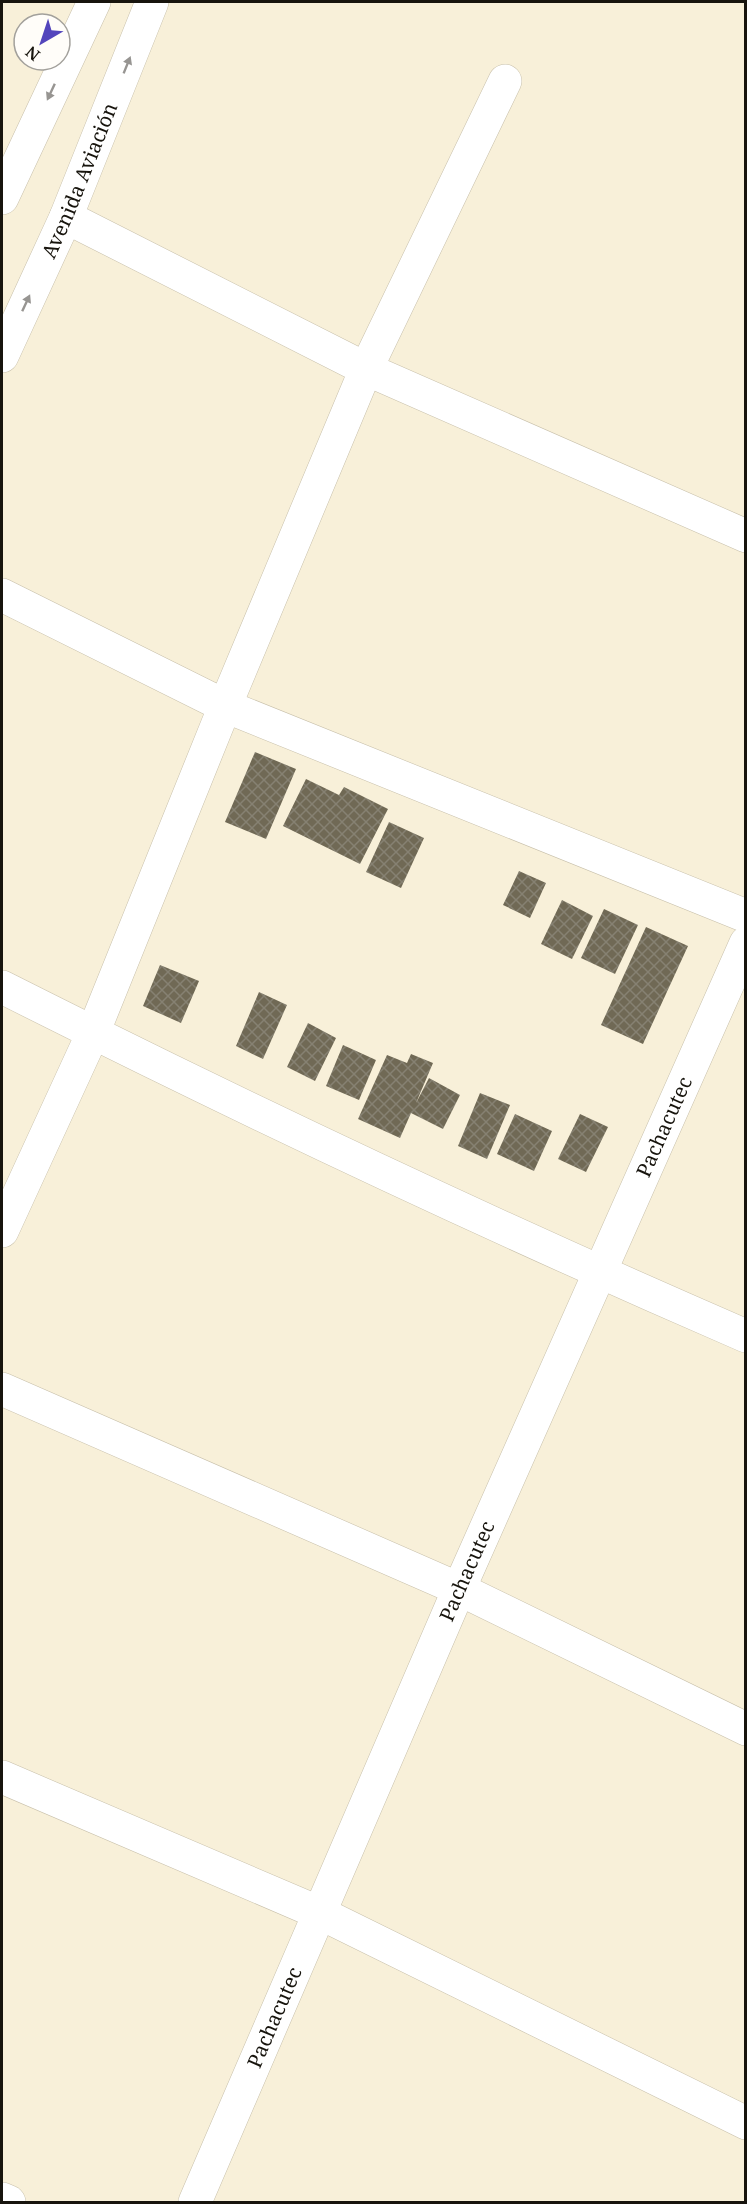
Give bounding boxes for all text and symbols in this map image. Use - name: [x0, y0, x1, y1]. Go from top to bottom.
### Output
- north arrow: [12, 12, 72, 72]
- text: N: [20, 41, 44, 66]
- one-way arrow: [123, 56, 132, 74]
- one-way arrow: [47, 84, 56, 101]
- street label: Avenida Aviación: [35, 98, 123, 262]
- one-way arrow: [22, 294, 31, 311]
- street label: Pachacutec: [630, 1072, 698, 1181]
- street label: Pachacutec: [433, 1516, 501, 1625]
- street label: Pachacutec: [240, 1962, 308, 2072]

